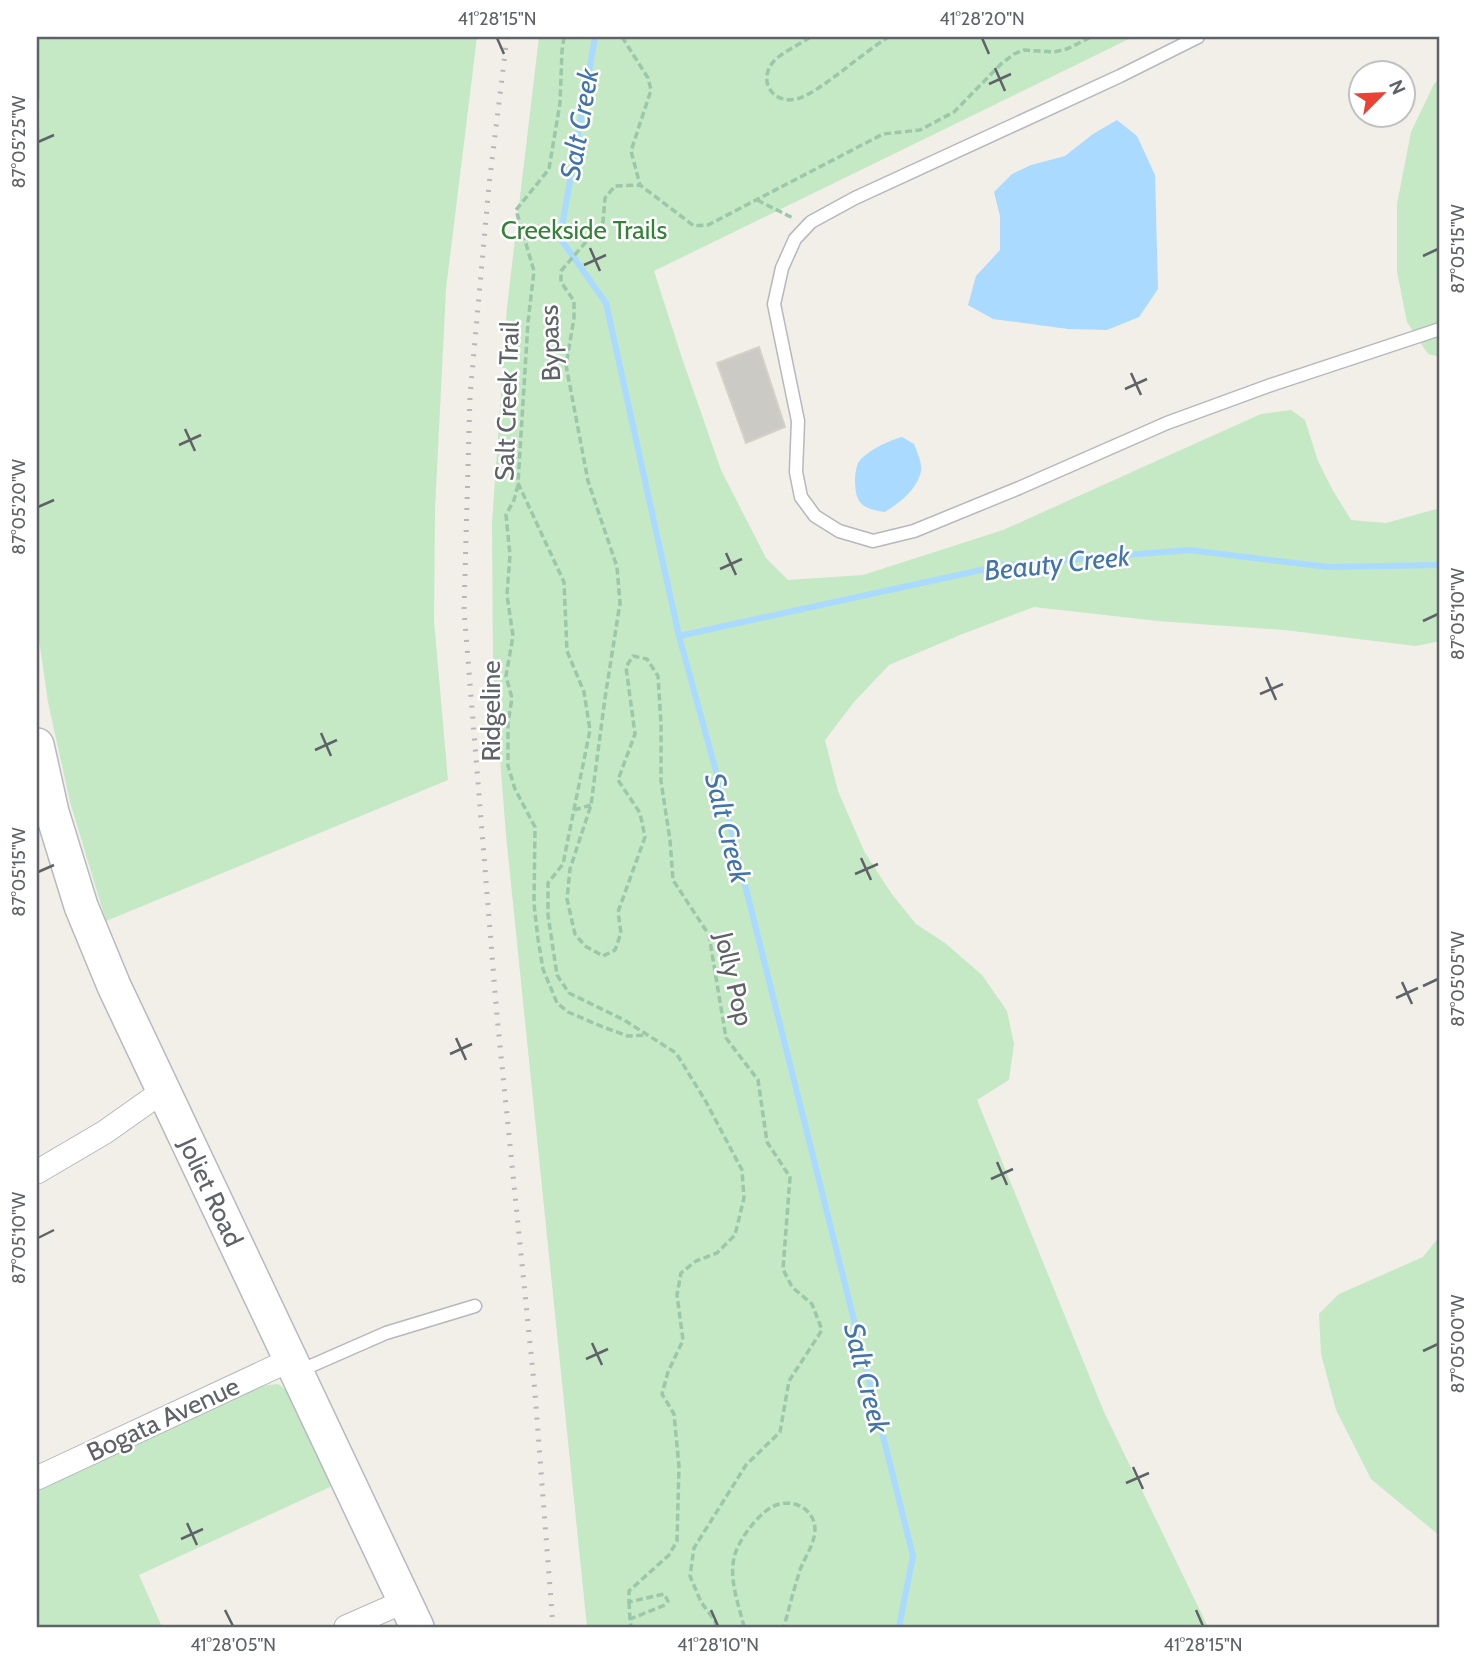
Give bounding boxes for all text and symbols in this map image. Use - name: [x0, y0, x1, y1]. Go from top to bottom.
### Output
- text: 41°28'15"N: [457, 8, 537, 30]
- text: 41°28'20"N: [939, 8, 1025, 30]
- north arrow: [1348, 60, 1418, 130]
- water label: Salt Creek: [552, 65, 606, 182]
- text: N: [1384, 76, 1410, 98]
- text: 87°05'25"W: [8, 96, 30, 188]
- text: 87°05'15"W: [1447, 204, 1469, 294]
- park label: Creekside Trails: [501, 214, 667, 246]
- street label: Bypass: [533, 304, 567, 382]
- street label: Salt Creek Trail: [488, 321, 526, 481]
- text: 87°05'20"W: [8, 459, 30, 555]
- water label: Beauty Creek: [982, 538, 1133, 588]
- text: 87°05'10"W: [1447, 568, 1469, 660]
- street label: Ridgeline: [475, 660, 507, 762]
- water label: Salt Creek: [698, 769, 758, 888]
- text: 87°05'15"W: [8, 827, 30, 917]
- street label: Jolly Pop: [708, 928, 760, 1029]
- text: 87°05'05"W: [1447, 931, 1469, 1027]
- street label: Joliet Road: [171, 1132, 250, 1252]
- text: 87°05'10"W: [8, 1192, 30, 1284]
- text: 87°05'00"W: [1447, 1295, 1469, 1393]
- water label: Salt Creek: [837, 1319, 897, 1438]
- street label: Bogata Avenue: [82, 1370, 244, 1468]
- text: 41°28'05"N: [190, 1634, 276, 1656]
- text: 41°28'10"N: [677, 1634, 759, 1656]
- text: 41°28'15"N: [1163, 1634, 1243, 1656]

